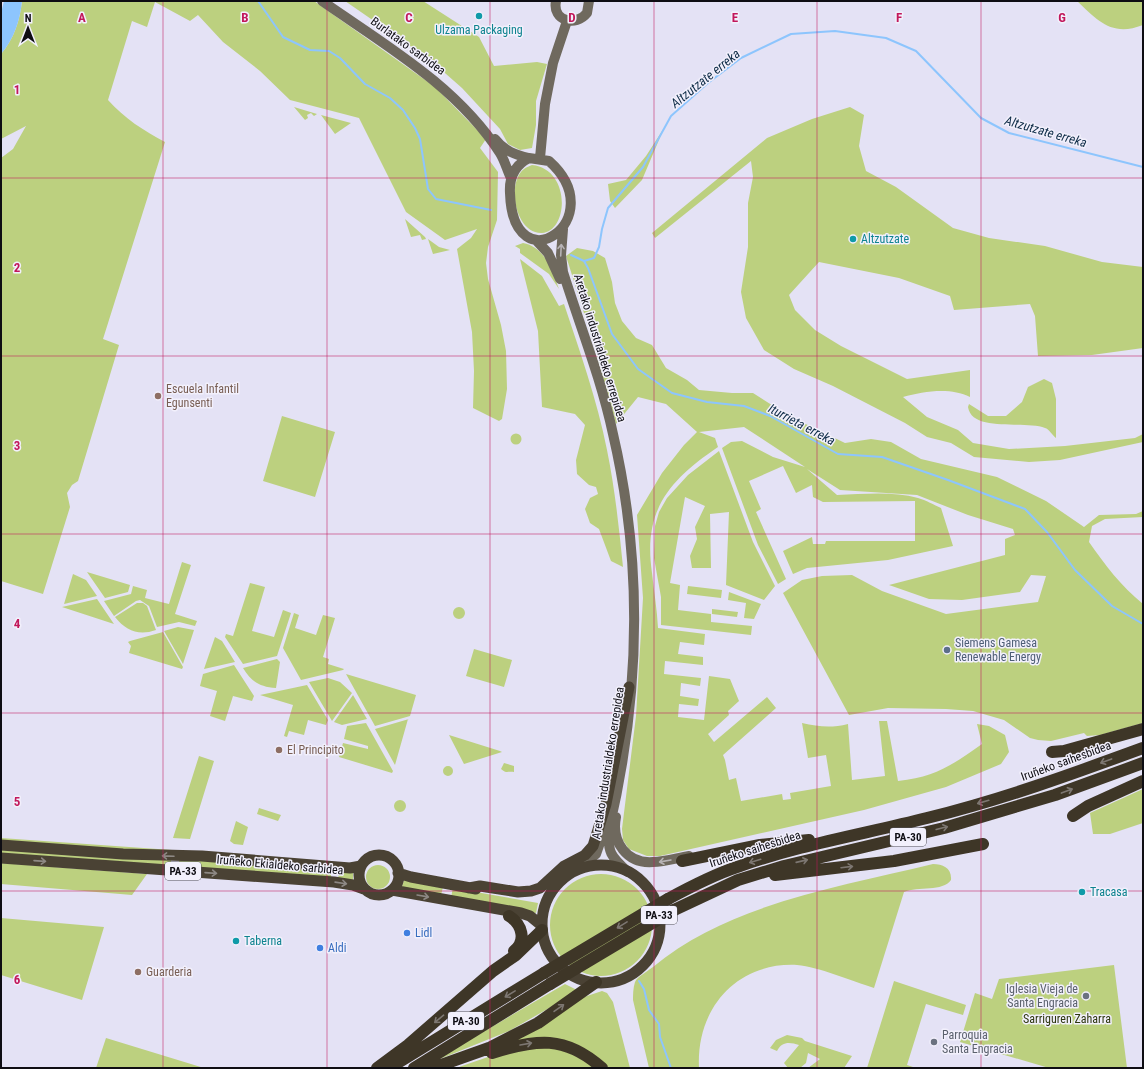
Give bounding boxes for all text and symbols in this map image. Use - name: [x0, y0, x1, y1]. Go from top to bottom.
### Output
- north arrow: [8, 8, 48, 48]
- text: A: [78, 10, 86, 25]
- text: B: [241, 10, 249, 25]
- text: C: [405, 10, 413, 25]
- text: D: [568, 10, 576, 25]
- text: E: [732, 10, 739, 25]
- text: F: [896, 10, 902, 25]
- text: G: [1058, 10, 1066, 25]
- marker: Ulzama Packaging: [474, 11, 484, 21]
- text: N: [25, 12, 32, 25]
- street label: Burlatako sarbidea: [368, 14, 448, 78]
- place label: Ulzama Packaging: [435, 23, 523, 37]
- water label: Altzutzate erreka: [667, 46, 743, 111]
- text: 1: [14, 82, 20, 97]
- water label: Altzutzate erreka: [1002, 112, 1089, 150]
- place label: Altzutzate: [861, 232, 909, 246]
- marker: Altzutzate: [848, 234, 858, 244]
- one-way arrow: [558, 244, 565, 257]
- text: 2: [14, 260, 21, 275]
- street label: Aretako industrialdeko errepidea: [571, 272, 629, 424]
- place label: Escuela Infantil Egunsenti: [166, 382, 239, 410]
- marker: Escuela Infantil Egunsenti: [153, 391, 163, 401]
- water label: Iturrieta erreka: [766, 401, 838, 448]
- text: 3: [14, 438, 20, 453]
- text: 4: [14, 616, 21, 631]
- place label: Siemens Gamesa Renewable Energy: [955, 636, 1041, 664]
- marker: Siemens Gamesa Renewable Energy: [942, 645, 952, 655]
- street label: Aretako industrialdeko errepidea: [589, 686, 627, 840]
- street label: Iruñeko saihesbidea: [1019, 738, 1113, 784]
- place label: El Principito: [287, 743, 344, 757]
- marker: El Principito: [274, 745, 284, 755]
- one-way arrow: [1101, 758, 1113, 766]
- one-way arrow: [1060, 787, 1073, 794]
- text: 5: [14, 794, 21, 809]
- one-way arrow: [977, 799, 990, 807]
- one-way arrow: [935, 824, 948, 832]
- street label: Iruñeko saihesbidea: [708, 828, 803, 870]
- road number: PA-30: [890, 828, 926, 846]
- one-way arrow: [162, 852, 175, 859]
- street label: Iruñeko Ekialdeko sarbidea: [216, 852, 344, 878]
- one-way arrow: [33, 857, 46, 864]
- one-way arrow: [659, 857, 672, 865]
- one-way arrow: [795, 857, 808, 865]
- one-way arrow: [748, 858, 761, 865]
- road number: PA-33: [165, 862, 201, 880]
- one-way arrow: [840, 863, 853, 871]
- one-way arrow: [204, 869, 217, 876]
- one-way arrow: [334, 879, 347, 887]
- place label: Tracasa: [1090, 885, 1128, 899]
- marker: Tracasa: [1077, 887, 1087, 897]
- one-way arrow: [416, 892, 429, 900]
- road number: PA-33: [641, 906, 677, 924]
- one-way arrow: [616, 922, 628, 930]
- place label: Lidl: [415, 926, 432, 940]
- marker: Lidl: [402, 928, 412, 938]
- place label: Taberna: [244, 934, 282, 948]
- marker: Taberna: [231, 936, 241, 946]
- place label: Aldi: [328, 941, 346, 955]
- marker: Aldi: [315, 943, 325, 953]
- place label: Guarderia: [146, 965, 192, 979]
- marker: Guarderia: [133, 967, 143, 977]
- text: 6: [14, 972, 21, 987]
- place label: Iglesia Vieja de Santa Engracia: [1006, 982, 1078, 1010]
- one-way arrow: [504, 990, 516, 998]
- marker: Iglesia Vieja de Santa Engracia: [1081, 991, 1091, 1001]
- one-way arrow: [553, 1004, 564, 1012]
- road number: PA-30: [448, 1012, 484, 1030]
- park label: Sarriguren Zaharra: [1023, 1012, 1111, 1026]
- one-way arrow: [433, 1015, 444, 1024]
- place label: Parroquia Santa Engracia: [942, 1028, 1013, 1056]
- marker: Parroquia Santa Engracia: [929, 1037, 939, 1047]
- one-way arrow: [519, 1040, 532, 1048]

